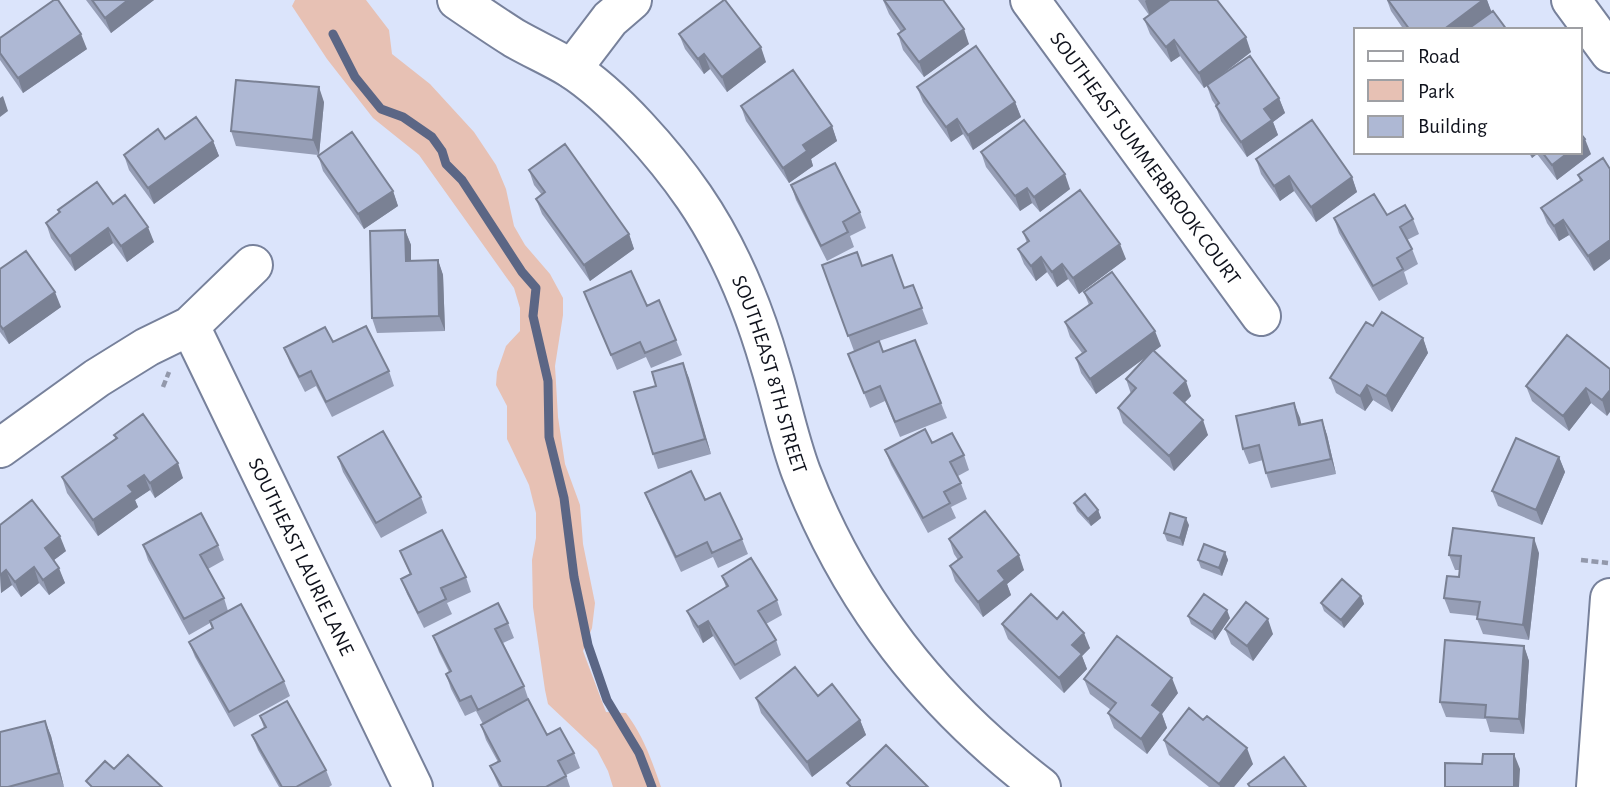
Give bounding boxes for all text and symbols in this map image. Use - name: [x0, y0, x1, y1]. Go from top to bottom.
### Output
- street label: SOUTHEAST SUMMERBROOK COURT: [1046, 28, 1245, 289]
- legend: [1354, 28, 1582, 154]
- text: Road: [1418, 46, 1460, 67]
- text: Park: [1418, 81, 1455, 102]
- text: Building: [1418, 116, 1488, 137]
- street label: SOUTHEAST 8TH STREET: [728, 272, 811, 476]
- street label: SOUTHEAST LAURIE LANE: [245, 454, 358, 659]

